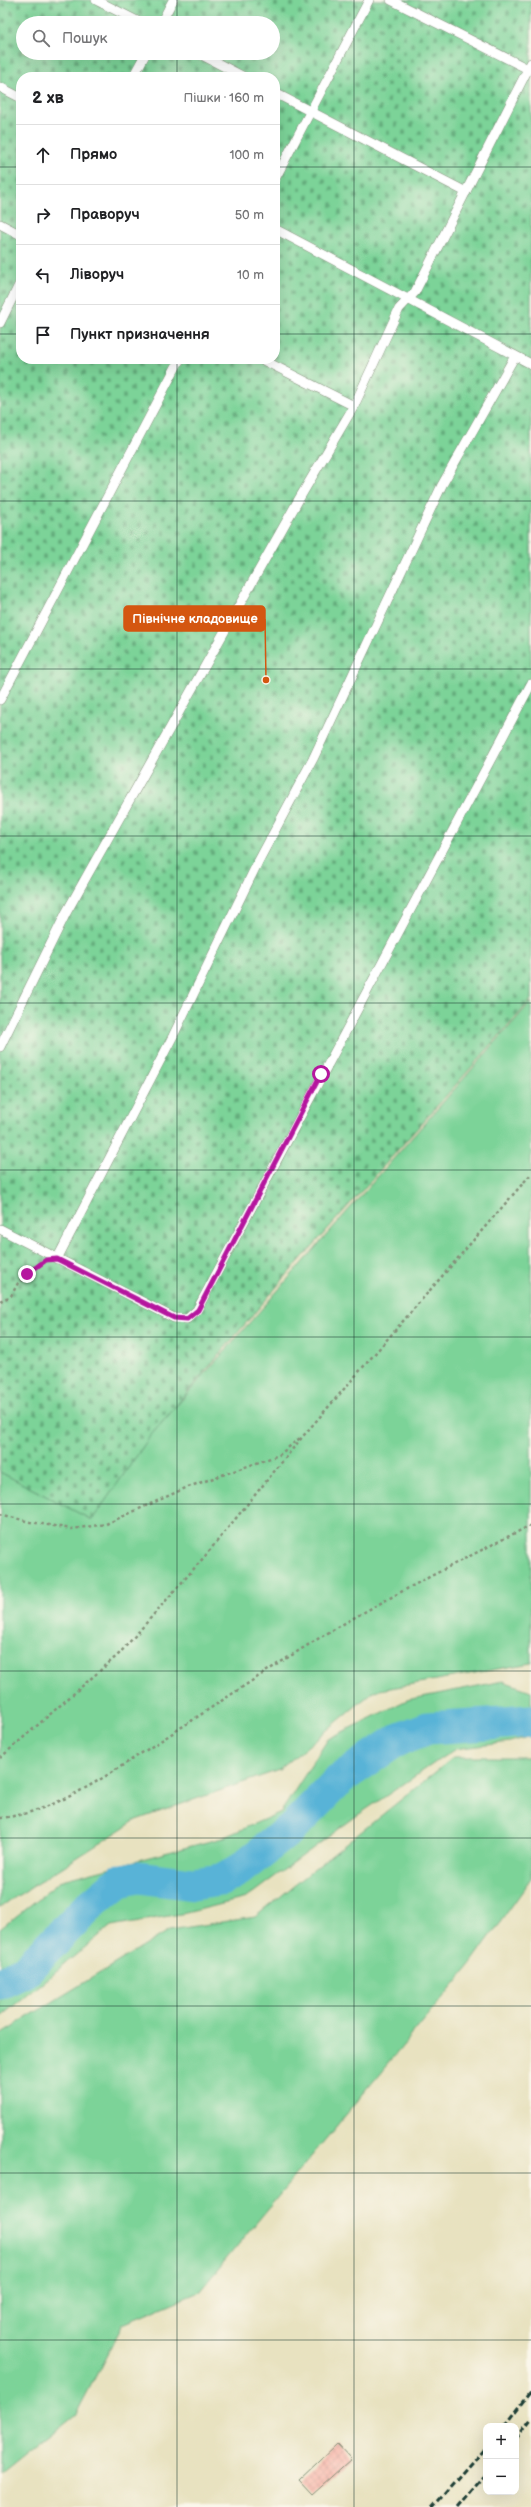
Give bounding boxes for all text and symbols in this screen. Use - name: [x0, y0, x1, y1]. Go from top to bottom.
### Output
- search box: [16, 16, 280, 60]
- icon: search: [30, 27, 52, 49]
- text: Пошук: [62, 29, 108, 48]
- text: 2 хв: [32, 88, 64, 108]
- text: Пішки · 160 m: [184, 90, 264, 106]
- icon: ahead: [32, 144, 54, 166]
- text: Прямо: [70, 145, 117, 164]
- text: 100 m: [229, 147, 264, 163]
- icon: right: [32, 204, 54, 226]
- text: Праворуч: [70, 205, 140, 224]
- text: 50 m: [235, 207, 264, 223]
- icon: left: [32, 264, 54, 286]
- text: Ліворуч: [70, 265, 124, 284]
- text: 10 m: [237, 267, 264, 283]
- icon: arrive: [32, 324, 54, 346]
- text: Пункт призначення: [70, 325, 210, 344]
- callout: Північне кладовище: [124, 606, 265, 631]
- text: Північне кладовище: [132, 611, 258, 627]
- route start: [312, 1065, 330, 1083]
- route end: [18, 1265, 36, 1283]
- map controls: [483, 2423, 519, 2495]
- button: +: [483, 2423, 519, 2459]
- button: −: [483, 2459, 519, 2495]

